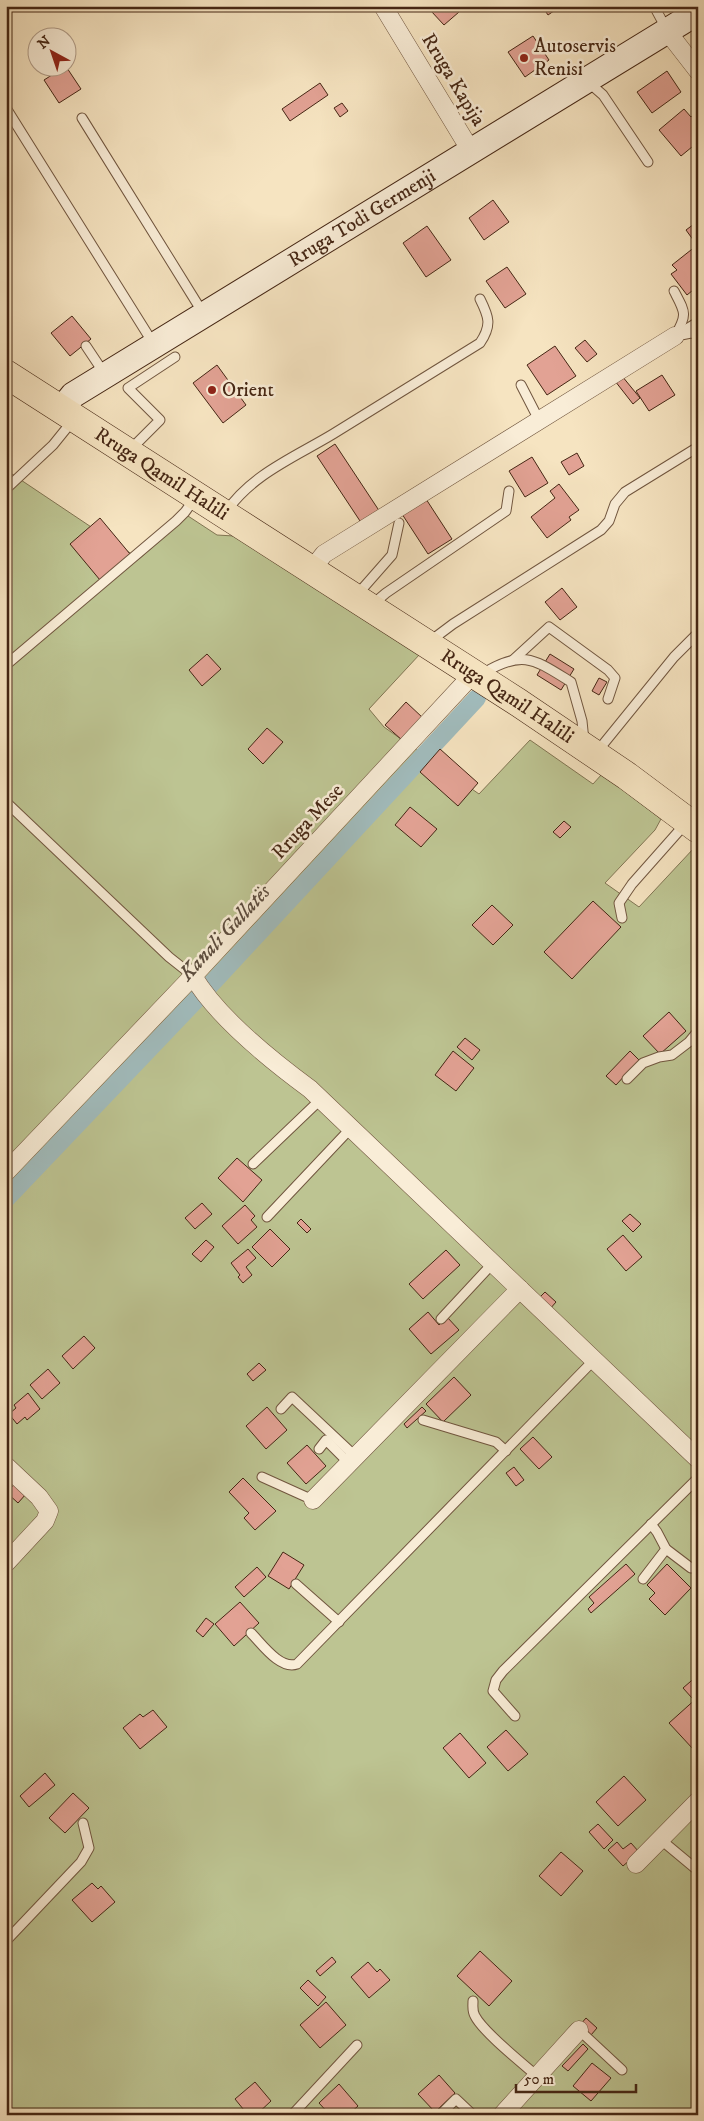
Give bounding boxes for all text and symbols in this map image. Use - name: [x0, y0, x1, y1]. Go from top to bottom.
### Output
- north arrow: [28, 28, 78, 78]
- street label: Rruga Kapija: [416, 29, 491, 131]
- text: N: [34, 32, 55, 53]
- place label: Autoservis Renisi: [534, 34, 616, 82]
- marker: Autoservis Renisi: [518, 52, 530, 64]
- street label: Rruga Todi Germenji: [283, 163, 440, 273]
- place label: Orient: [222, 378, 274, 403]
- marker: Orient: [206, 384, 218, 396]
- street label: Rruga Qamil Halili: [90, 422, 233, 526]
- street label: Rruga Qamil Halili: [436, 644, 579, 749]
- street label: Rruga Mese: [267, 779, 349, 865]
- water label: Kanali Gallatës: [173, 879, 277, 987]
- scale bar: [516, 2061, 636, 2093]
- text: 50 m: [524, 2070, 554, 2089]

